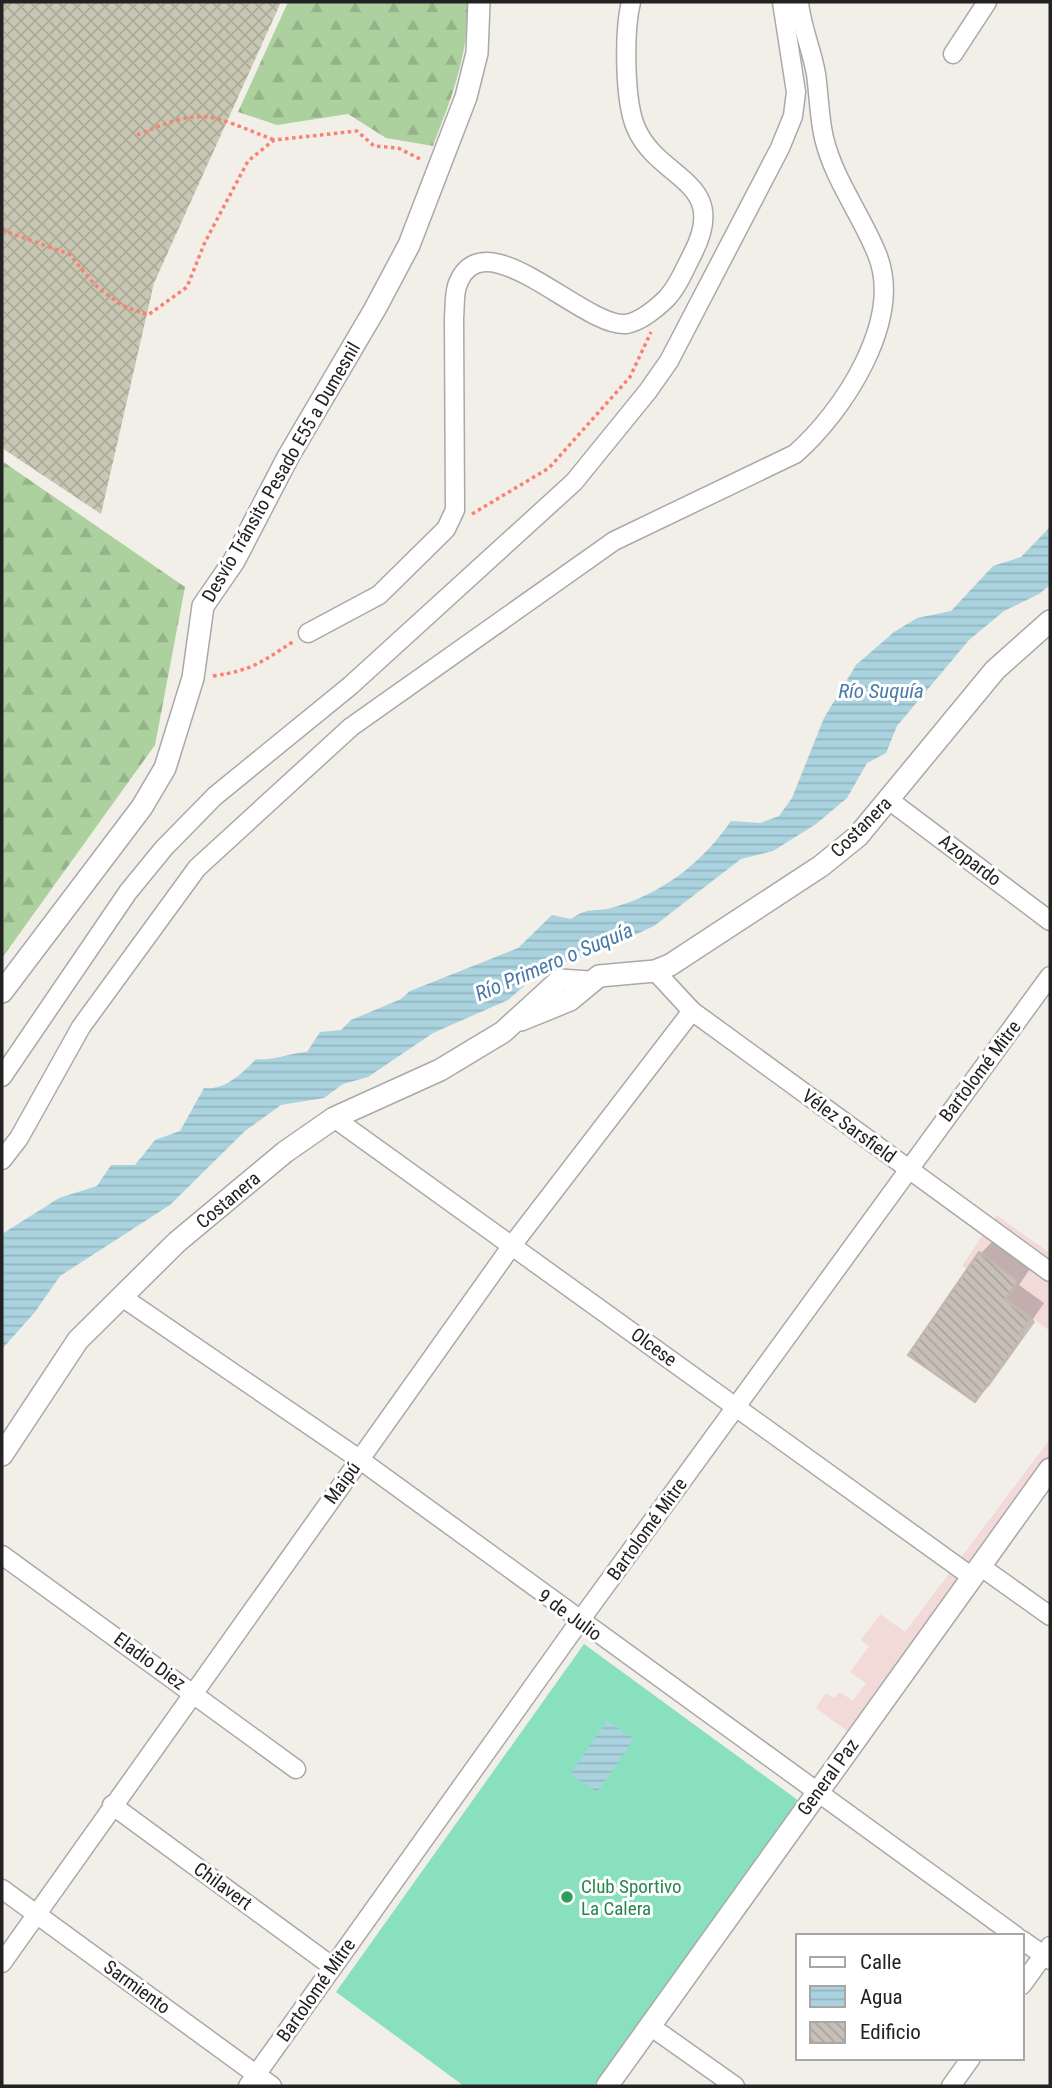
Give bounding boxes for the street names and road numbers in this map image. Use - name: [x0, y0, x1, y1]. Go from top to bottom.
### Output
- street label: Desvío Tránsito Pesado E55 a Dumesnil: [197, 338, 365, 606]
- street label: Costanera: [826, 792, 896, 862]
- street label: Azopardo: [934, 829, 1006, 891]
- street label: Bartolomé Mitre: [934, 1016, 1026, 1126]
- street label: Vélez Sarsfield: [798, 1084, 900, 1168]
- street label: Costanera: [191, 1167, 265, 1233]
- street label: Olcese: [627, 1323, 681, 1371]
- street label: Maipú: [319, 1457, 365, 1509]
- street label: Bartolomé Mitre: [602, 1473, 692, 1585]
- street label: 9 de Julio: [534, 1584, 606, 1646]
- street label: Eladio Diez: [110, 1627, 190, 1695]
- street label: General Paz: [792, 1734, 864, 1820]
- street label: Chilavert: [189, 1857, 257, 1915]
- street label: Bartolomé Mitre: [272, 1934, 360, 2046]
- street label: Sarmiento: [99, 1955, 175, 2019]

